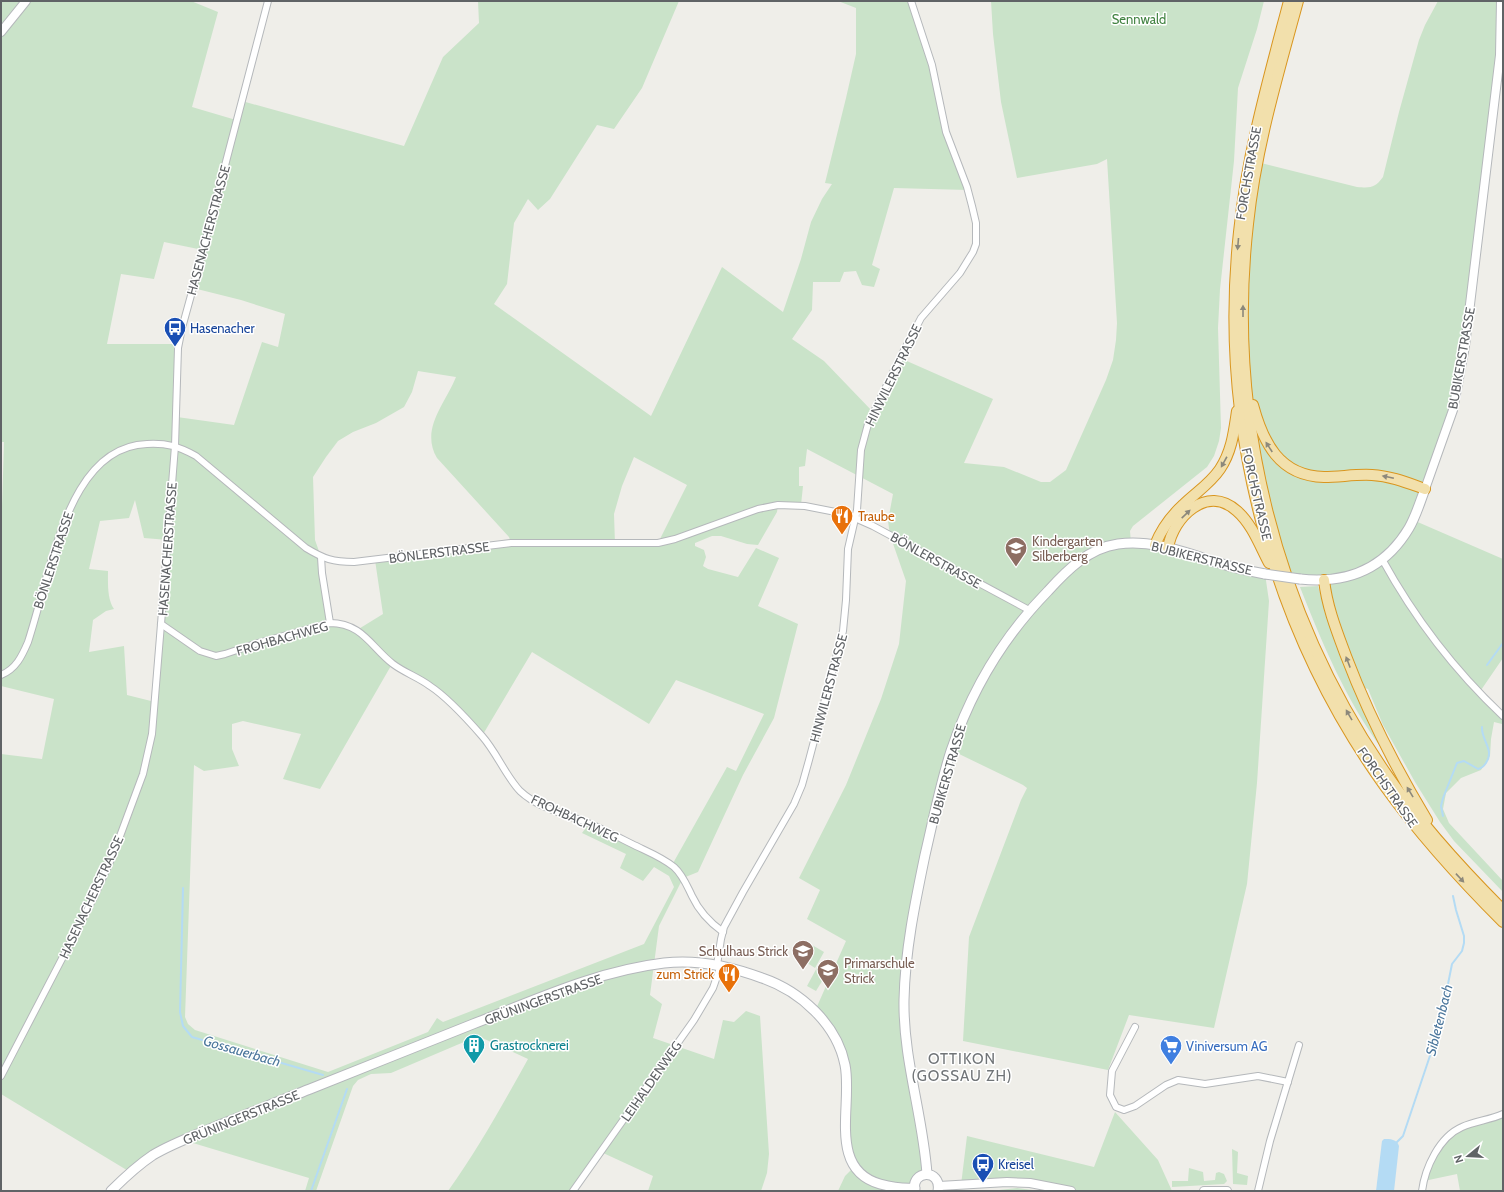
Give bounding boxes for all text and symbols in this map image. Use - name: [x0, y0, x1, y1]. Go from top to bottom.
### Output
- park label: Sennwald: [1112, 11, 1166, 27]
- street label: FORCHSTRASSE: [1232, 125, 1264, 221]
- street label: HASENACHERSTRASSE: [183, 163, 233, 297]
- one-way arrow: [1234, 238, 1241, 250]
- one-way arrow: [1240, 304, 1246, 317]
- street label: BUBIKERSTRASSE: [1444, 306, 1478, 410]
- bus stop icon: Hasenacher: [162, 315, 188, 348]
- place label: Hasenacher: [190, 320, 255, 336]
- street label: HINWILERSTRASSE: [861, 321, 925, 429]
- one-way arrow: [1265, 442, 1273, 452]
- street label: FORCHSTRASSE: [1239, 446, 1275, 542]
- one-way arrow: [1221, 456, 1228, 468]
- one-way arrow: [1382, 474, 1394, 480]
- street label: HASENACHERSTRASSE: [154, 482, 180, 616]
- restaurant icon: Traube: [829, 503, 855, 536]
- place label: Traube: [858, 508, 895, 524]
- street label: BÖNLERSTRASSE: [30, 509, 76, 611]
- one-way arrow: [1181, 509, 1191, 519]
- street label: BÖNLERSTRASSE: [888, 528, 984, 592]
- place label: Kindergarten Silberberg: [1032, 533, 1103, 564]
- school or university icon: Kindergarten Silberberg: [1003, 535, 1029, 568]
- street label: BÖNLERSTRASSE: [388, 538, 490, 566]
- street label: BUBIKERSTRASSE: [1150, 538, 1254, 578]
- street label: FROHBACHWEG: [234, 617, 330, 659]
- street label: HINWILERSTRASSE: [806, 632, 850, 744]
- one-way arrow: [1345, 656, 1351, 668]
- one-way arrow: [1346, 709, 1353, 721]
- street label: BUBIKERSTRASSE: [925, 722, 969, 826]
- street label: FORCHSTRASSE: [1354, 744, 1422, 830]
- one-way arrow: [1407, 786, 1414, 798]
- street label: FROHBACHWEG: [529, 791, 622, 845]
- street label: HASENACHERSTRASSE: [55, 833, 127, 961]
- one-way arrow: [1456, 873, 1465, 883]
- school or university icon: Schulhaus Strick: [790, 938, 816, 971]
- place label: Schulhaus Strick: [699, 943, 788, 959]
- place label: Primarschule Strick: [844, 955, 915, 986]
- school or university icon: Primarschule Strick: [815, 957, 841, 990]
- restaurant icon: zum Strick: [716, 961, 742, 994]
- place label: zum Strick: [656, 966, 714, 982]
- street label: GRÜNINGERSTRASSE: [482, 970, 604, 1028]
- water label: Sibletenbach: [1421, 982, 1457, 1058]
- water label: Gossauerbach: [201, 1031, 283, 1071]
- building icon: Grastrocknerei: [461, 1032, 487, 1065]
- supermarket icon: Viniversum AG: [1158, 1033, 1184, 1066]
- place label: Grastrocknerei: [490, 1037, 569, 1053]
- street label: LEIHALDENWEG: [617, 1037, 685, 1124]
- place label: Viniversum AG: [1186, 1038, 1268, 1054]
- district label: OTTIKON (GOSSAU ZH): [911, 1050, 1013, 1085]
- street label: GRÜNINGERSTRASSE: [180, 1086, 302, 1148]
- north arrow: [1448, 1136, 1488, 1176]
- bus stop icon: Kreisel: [970, 1151, 996, 1184]
- text: N: [1451, 1153, 1466, 1165]
- place label: Kreisel: [998, 1156, 1034, 1172]

